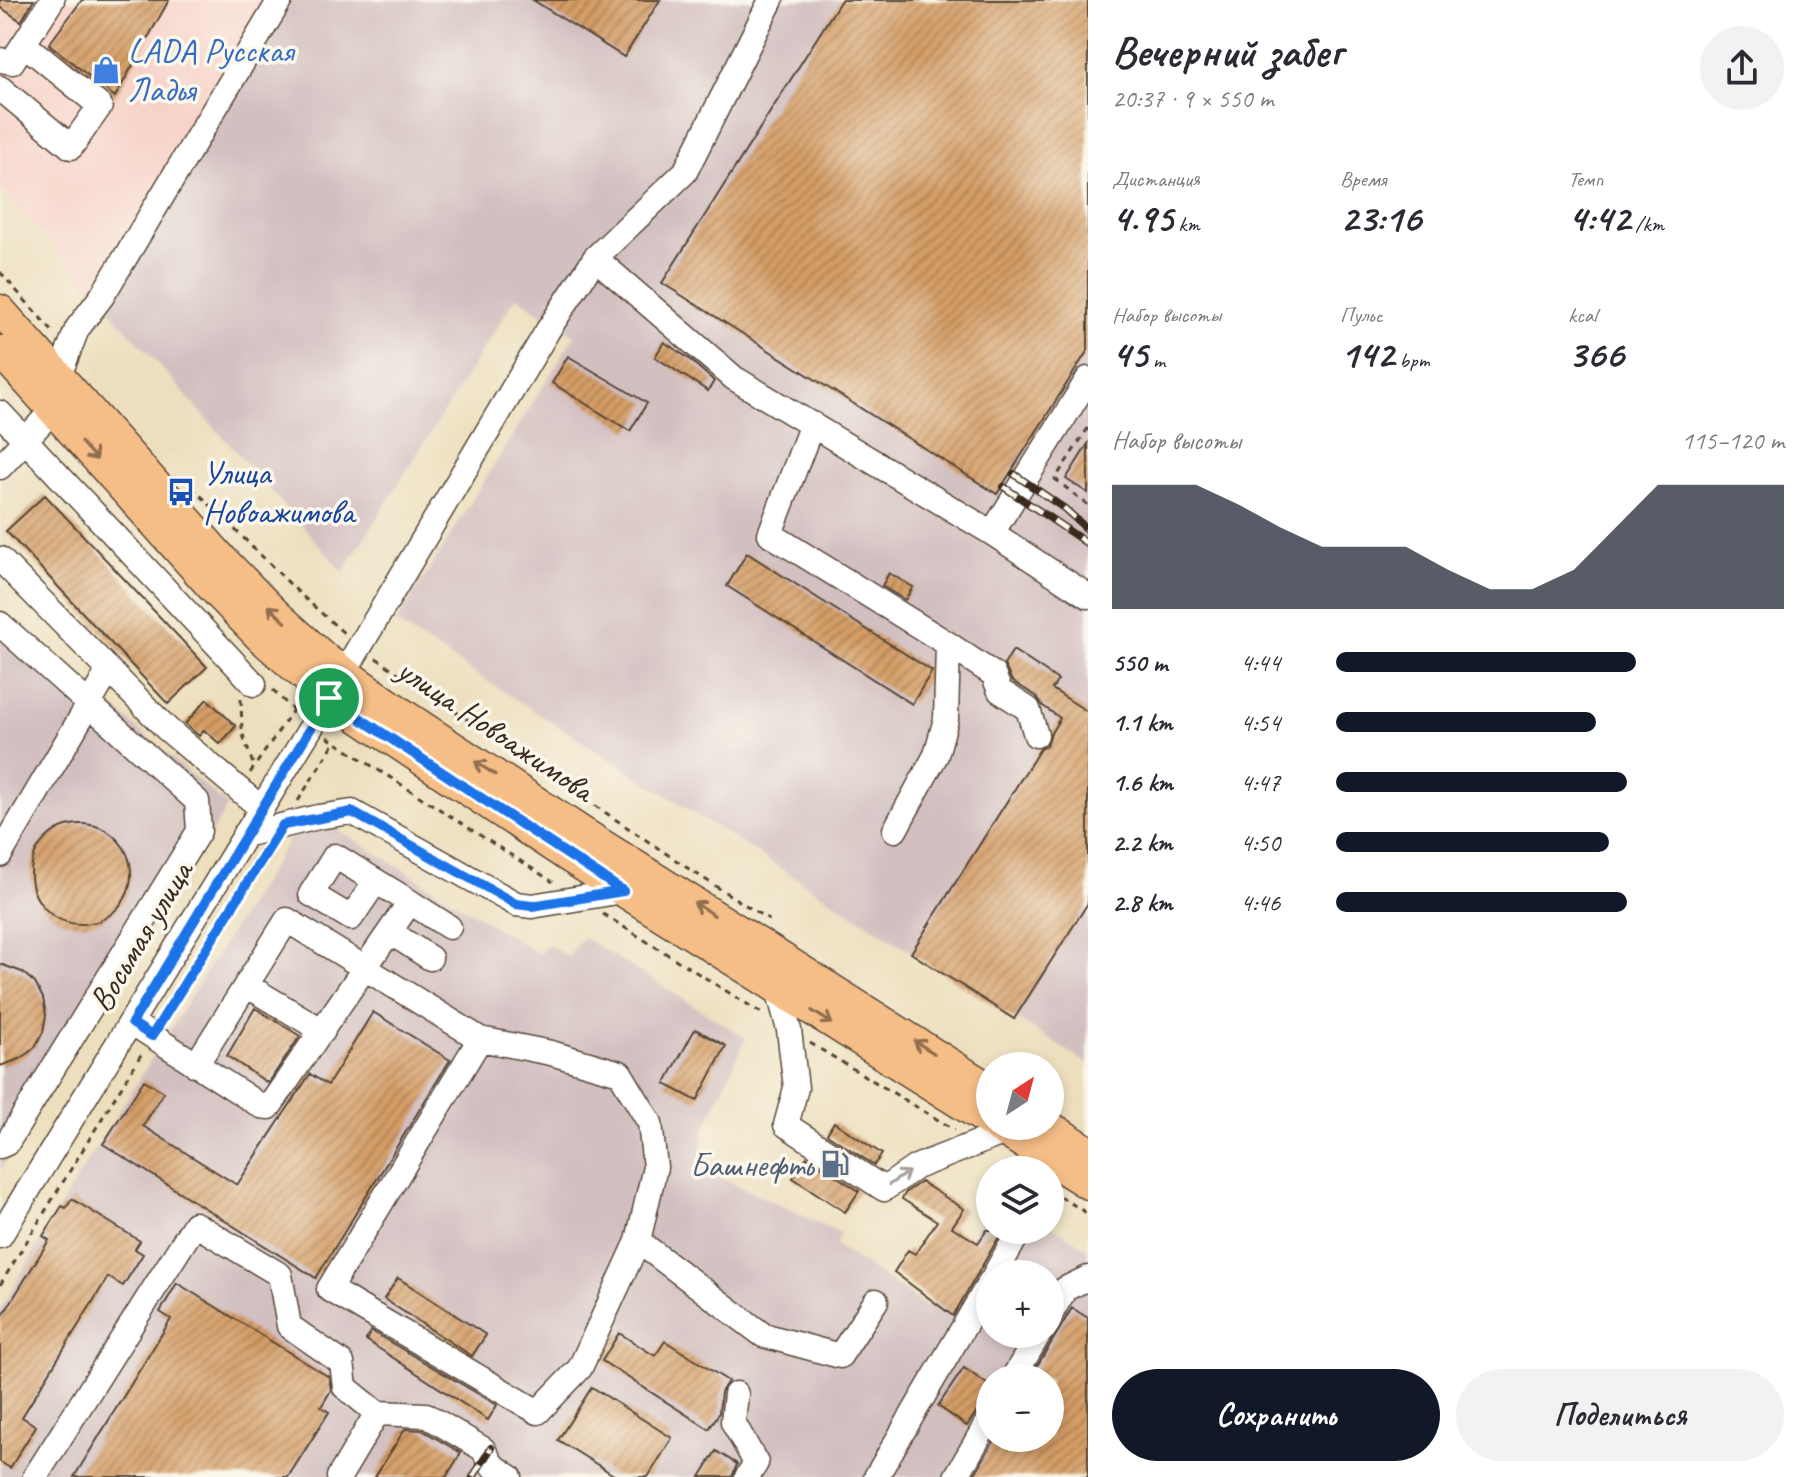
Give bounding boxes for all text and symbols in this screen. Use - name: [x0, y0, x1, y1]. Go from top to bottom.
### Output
- text: Вечерний забег: [1112, 24, 1342, 79]
- button: share: [1700, 26, 1784, 110]
- place label: LADA Русская Ладья: [128, 29, 296, 111]
- shop icon: LADA Русская Ладья: [91, 55, 121, 85]
- text: 20:37 · 9 × 550 m: [1112, 82, 1273, 115]
- text: Дистанция: [1112, 165, 1200, 193]
- text: Время: [1340, 165, 1386, 193]
- text: Темп: [1568, 165, 1603, 193]
- text: 4.95: [1112, 193, 1173, 243]
- text: 23:16: [1340, 193, 1421, 243]
- text: 4:42: [1568, 193, 1630, 243]
- text: km: [1173, 210, 1200, 238]
- text: /km: [1630, 210, 1664, 238]
- text: Набор высоты: [1112, 301, 1221, 329]
- text: Пульс: [1340, 301, 1382, 329]
- text: kcal: [1568, 301, 1597, 329]
- text: 45: [1112, 329, 1147, 379]
- text: 142: [1340, 329, 1394, 379]
- text: 366: [1568, 329, 1624, 379]
- text: m: [1147, 346, 1165, 374]
- text: bpm: [1394, 346, 1430, 374]
- text: Набор высоты: [1112, 424, 1241, 457]
- text: 115–120 m: [1681, 424, 1784, 457]
- one-way arrow: [80, 441, 98, 461]
- place label: Улица Новоажимова: [203, 451, 357, 533]
- bus stop icon: Улица Новоажимова: [166, 477, 196, 507]
- one-way arrow: [268, 605, 287, 624]
- text: 550 m: [1112, 646, 1167, 679]
- text: 4:44: [1240, 646, 1280, 679]
- street label: улица Новоажимова: [388, 647, 605, 813]
- pin: [295, 664, 363, 732]
- icon: arrive: [307, 676, 351, 720]
- text: 1.1 km: [1112, 706, 1172, 739]
- text: 4:54: [1240, 706, 1280, 739]
- one-way arrow: [475, 760, 497, 777]
- text: 1.6 km: [1112, 766, 1173, 799]
- text: 4:47: [1240, 766, 1280, 799]
- text: 2.2 km: [1112, 826, 1172, 859]
- text: 4:50: [1240, 826, 1280, 859]
- street label: Восьмая улица: [79, 851, 204, 1019]
- text: 2.8 km: [1112, 886, 1172, 919]
- text: 4:46: [1240, 886, 1280, 919]
- one-way arrow: [693, 900, 716, 916]
- one-way arrow: [810, 1009, 833, 1025]
- one-way arrow: [913, 1039, 936, 1055]
- north arrow: [976, 1052, 1064, 1140]
- map controls: [976, 1052, 1064, 1452]
- place label: Башнефть: [690, 1143, 816, 1186]
- fuel station icon: Башнефть: [820, 1149, 850, 1179]
- button: layers: [976, 1156, 1064, 1244]
- one-way arrow: [887, 1170, 910, 1186]
- button: +: [976, 1260, 1064, 1348]
- button: −: [976, 1364, 1064, 1452]
- button: Сохранить: [1112, 1369, 1440, 1461]
- button: Поделиться: [1456, 1369, 1784, 1461]

